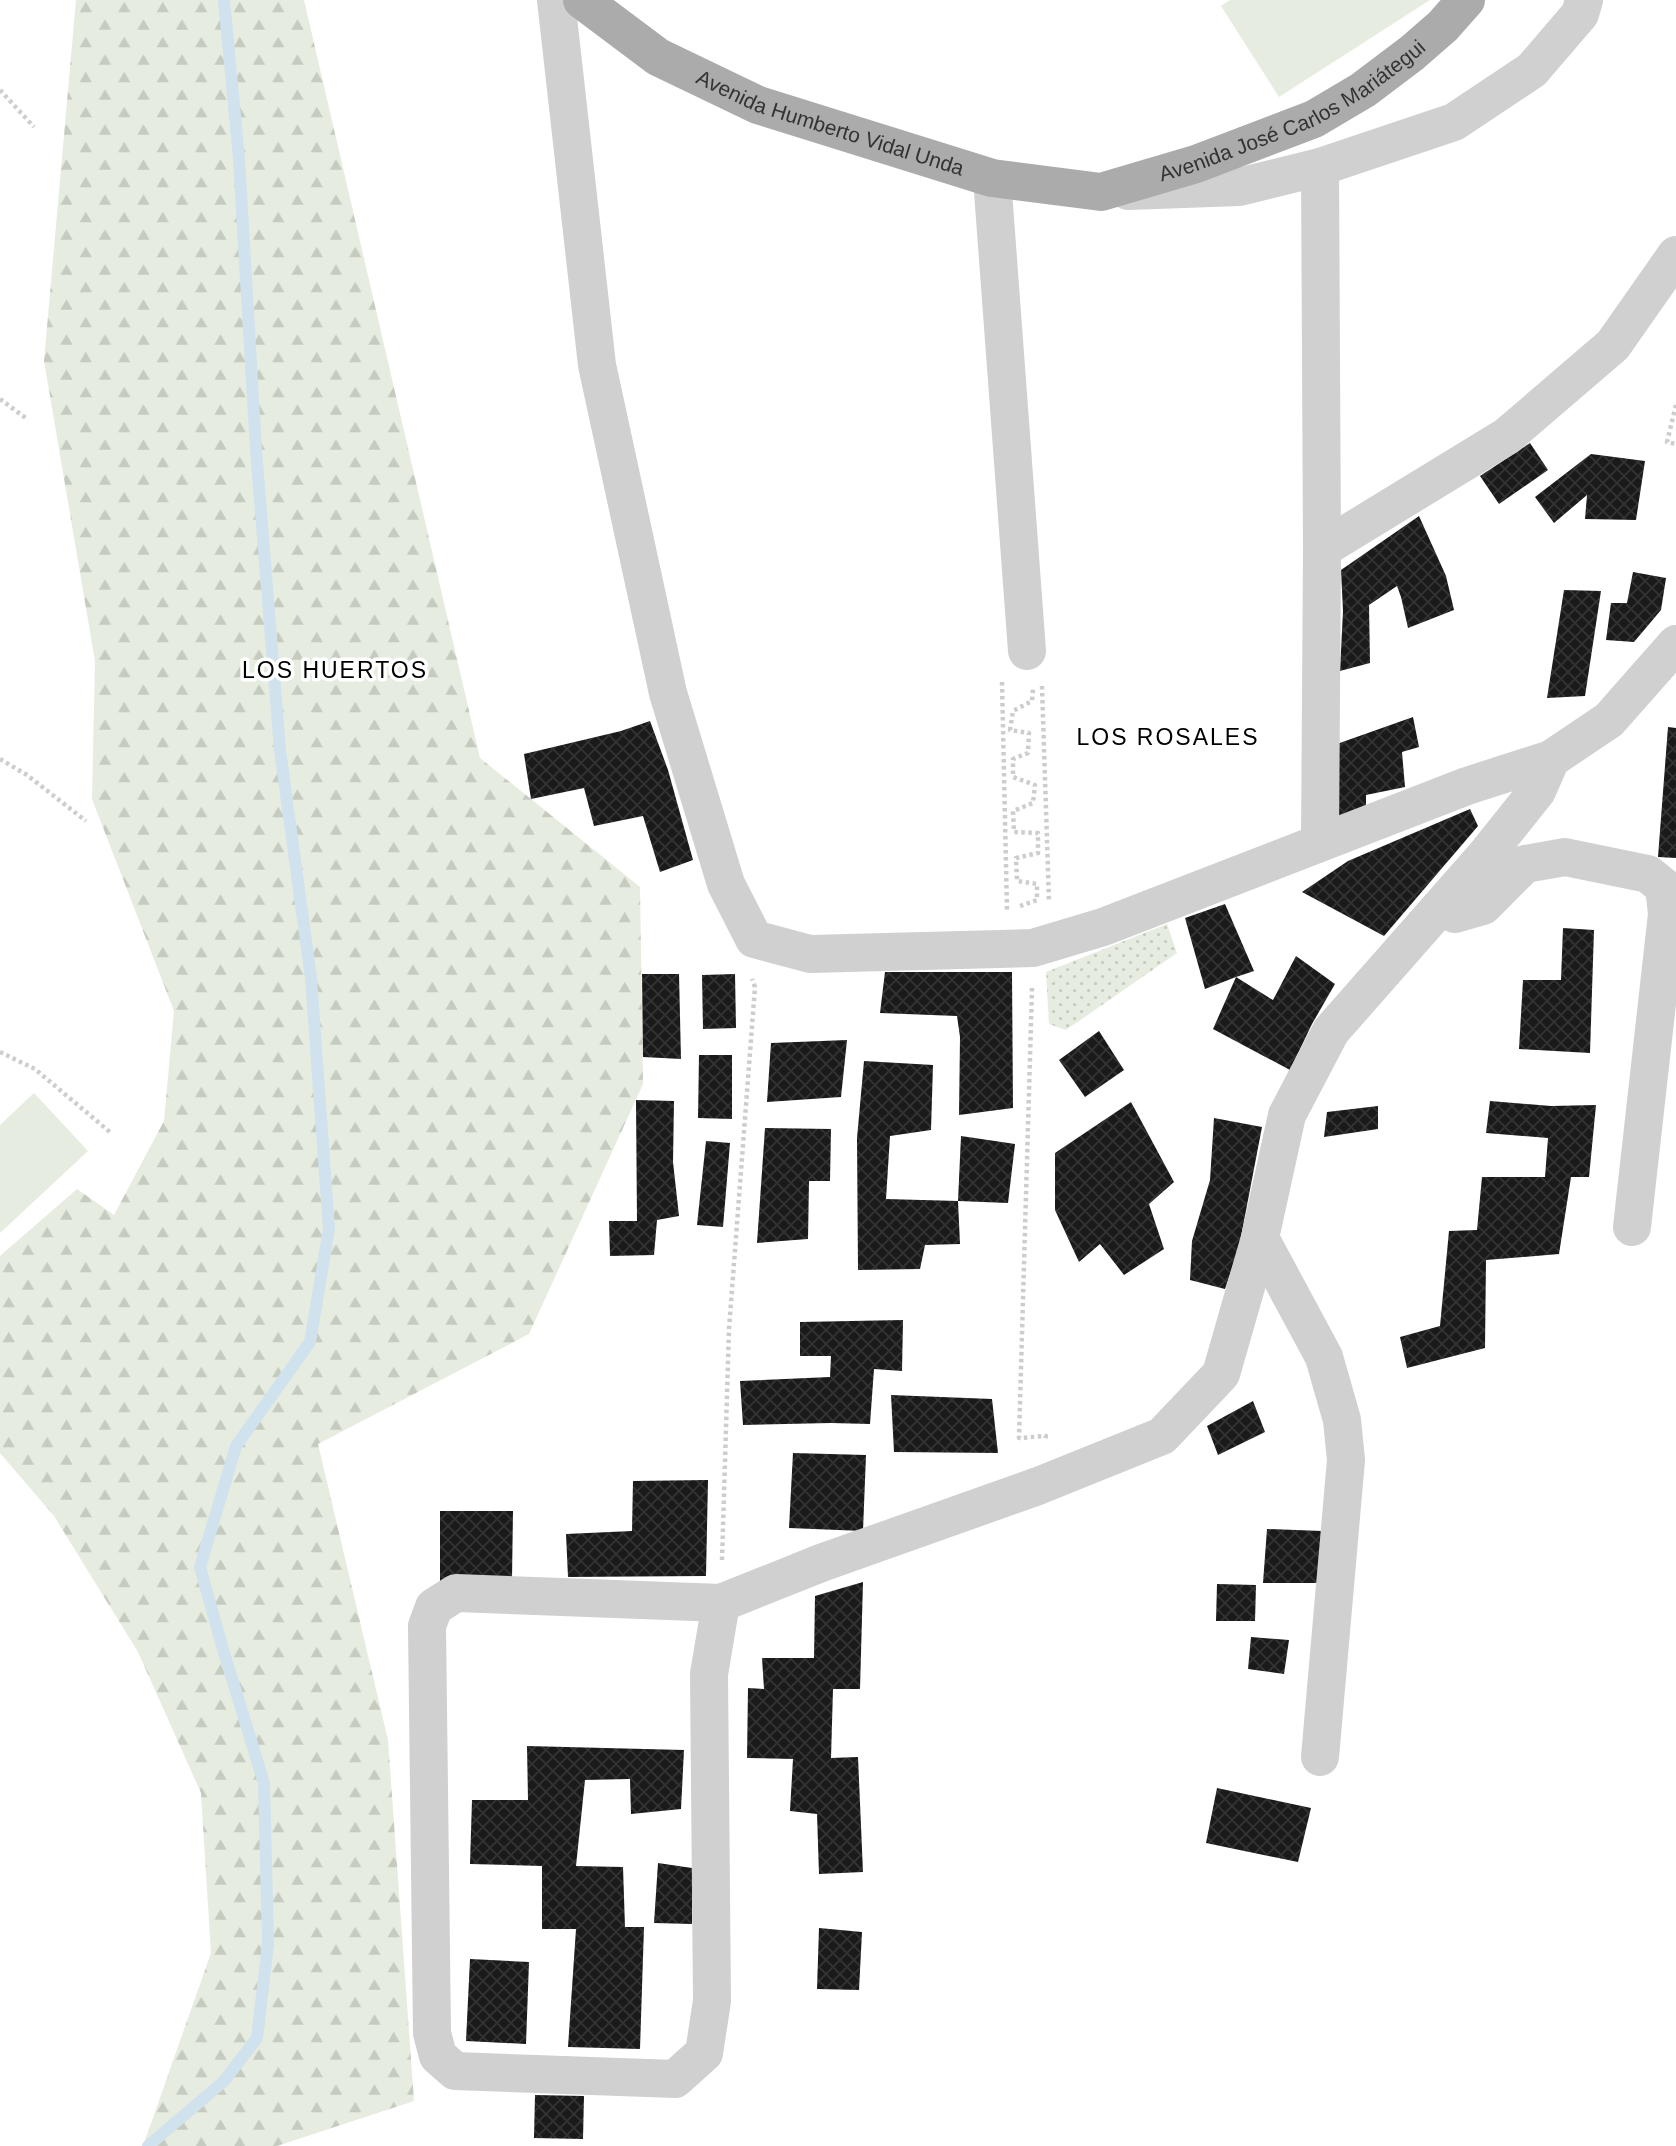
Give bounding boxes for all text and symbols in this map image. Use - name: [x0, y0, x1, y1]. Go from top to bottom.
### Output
- street label: Avenida José Carlos Mariátegui: [1156, 35, 1429, 185]
- street label: Avenida Humberto Vidal Unda: [693, 65, 967, 180]
- district label: LOS HUERTOS: [242, 657, 428, 683]
- district label: LOS ROSALES: [1076, 724, 1260, 750]

